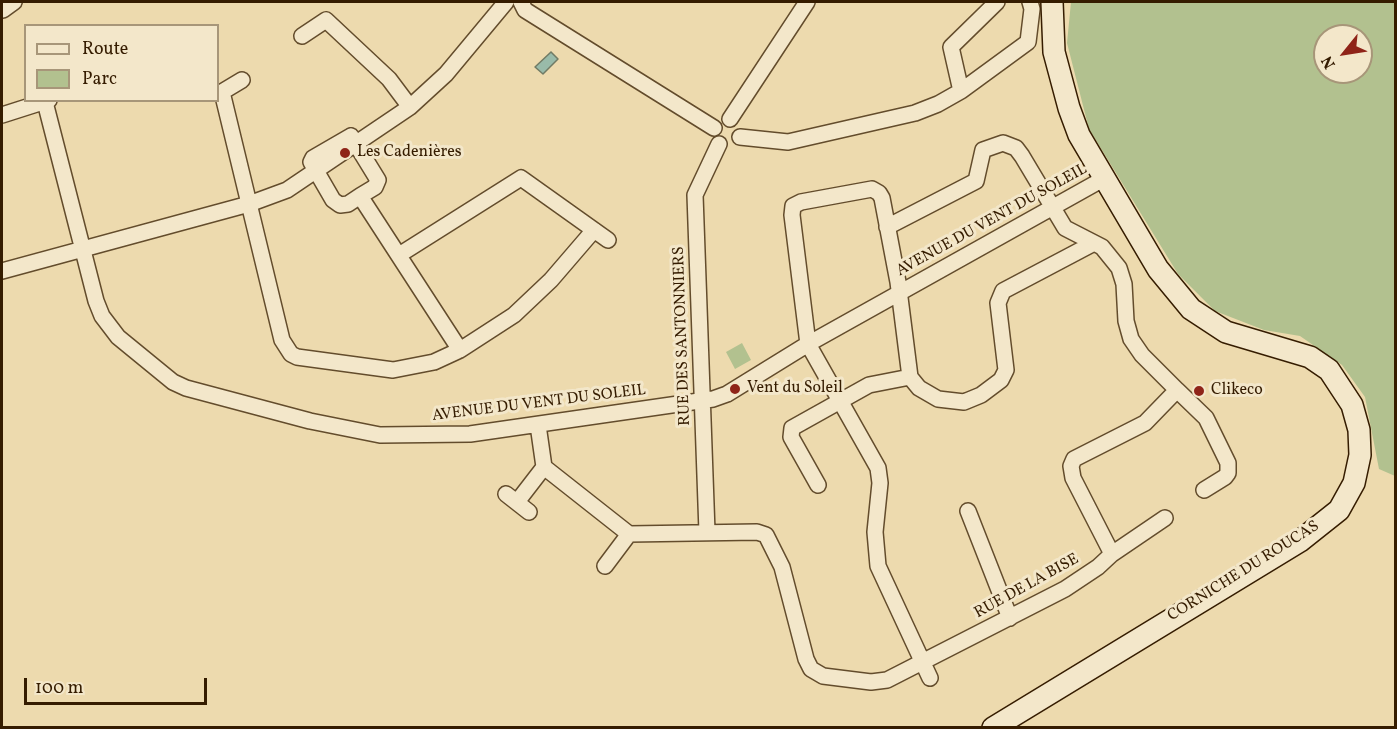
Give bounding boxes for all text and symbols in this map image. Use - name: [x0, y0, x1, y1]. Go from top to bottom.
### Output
- legend: [24, 24, 219, 102]
- north arrow: [1313, 24, 1373, 84]
- text: Route: [82, 37, 128, 62]
- text: N: [1317, 51, 1342, 73]
- text: Parc: [82, 67, 117, 92]
- place label: Les Cadenières: [357, 143, 462, 163]
- marker: Les Cadenières: [338, 146, 352, 160]
- street label: AVENUE DU VENT DU SOLEIL: [893, 160, 1091, 282]
- street label: RUE DES SANTONNIERS: [670, 246, 696, 426]
- place label: Vent du Soleil: [747, 379, 843, 399]
- street label: AVENUE DU VENT DU SOLEIL: [431, 381, 647, 427]
- place label: Clikeco: [1211, 381, 1263, 401]
- marker: Vent du Soleil: [728, 382, 742, 396]
- marker: Clikeco: [1192, 384, 1206, 398]
- street label: CORNICHE DU ROUCAS: [1165, 518, 1323, 626]
- street label: RUE DE LA BISE: [971, 550, 1083, 624]
- scale bar: [27, 666, 210, 704]
- text: 100 m: [35, 676, 84, 701]

